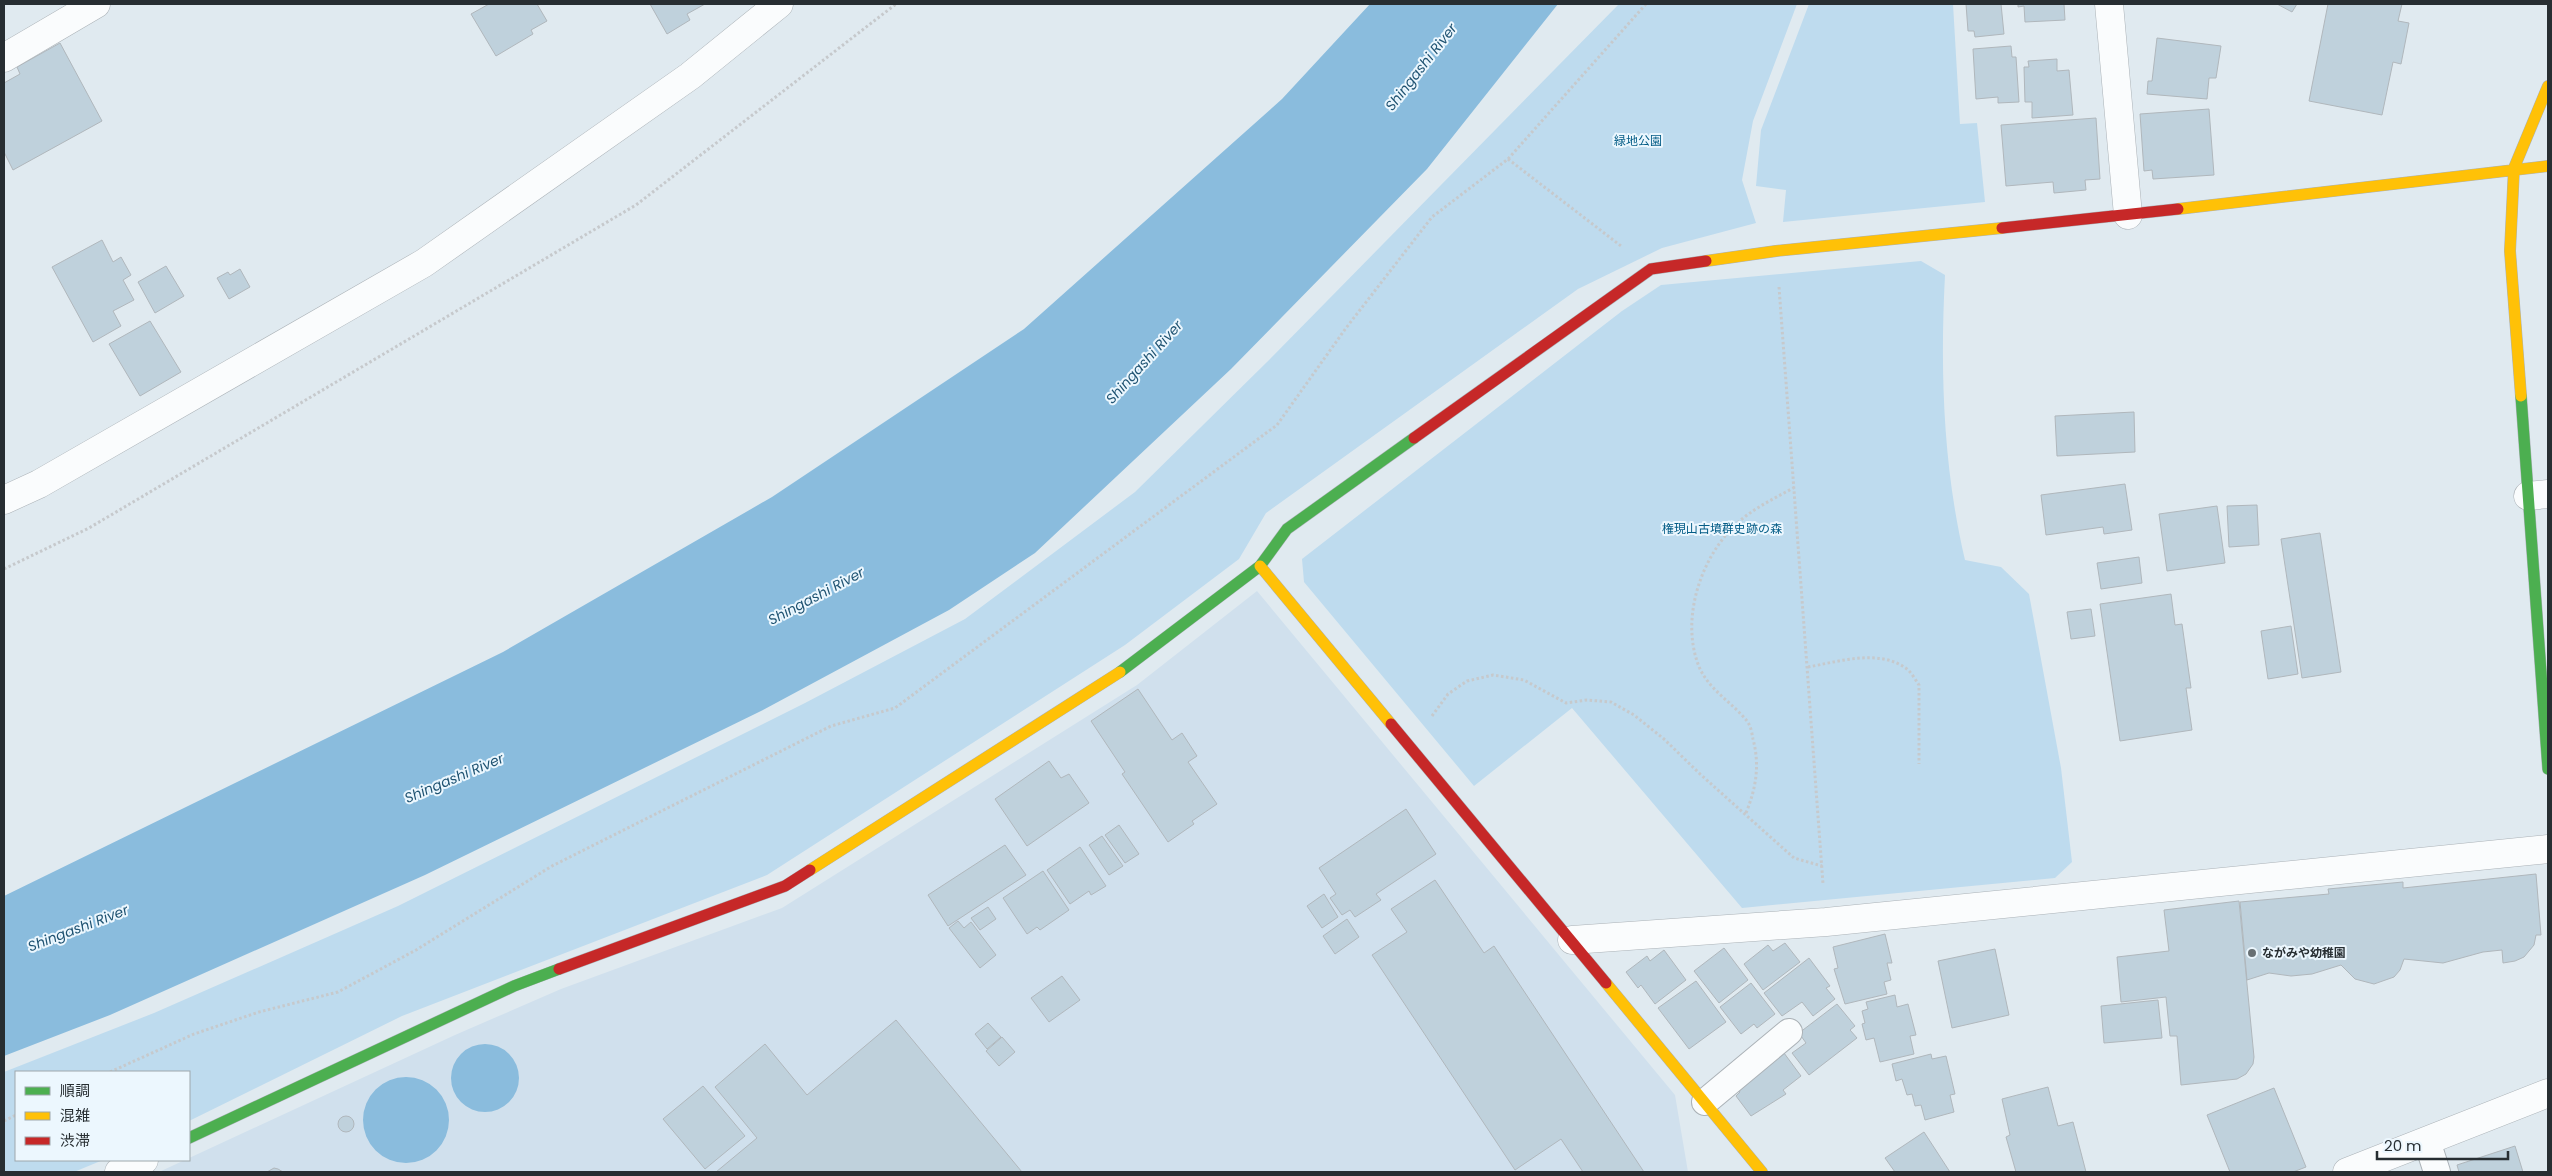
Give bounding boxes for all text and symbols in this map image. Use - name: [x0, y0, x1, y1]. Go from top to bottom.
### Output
- water label: Shingashi River: [1380, 18, 1462, 115]
- park label: 緑地公園: [1614, 132, 1662, 149]
- water label: Shingashi River: [1101, 315, 1187, 408]
- park label: 権現山古墳群史跡の森: [1662, 520, 1782, 537]
- water label: Shingashi River: [764, 562, 868, 630]
- water label: Shingashi River: [401, 748, 507, 808]
- water label: Shingashi River: [25, 899, 132, 956]
- place label: ながみや幼稚園: [2262, 944, 2346, 961]
- marker: ながみや幼稚園: [2246, 947, 2258, 959]
- legend: [15, 1071, 190, 1161]
- text: 順調: [60, 1080, 90, 1101]
- text: 混雑: [60, 1105, 90, 1126]
- scale bar: [2377, 1128, 2508, 1160]
- text: 渋滞: [60, 1130, 90, 1151]
- text: 20 m: [2384, 1135, 2422, 1156]

